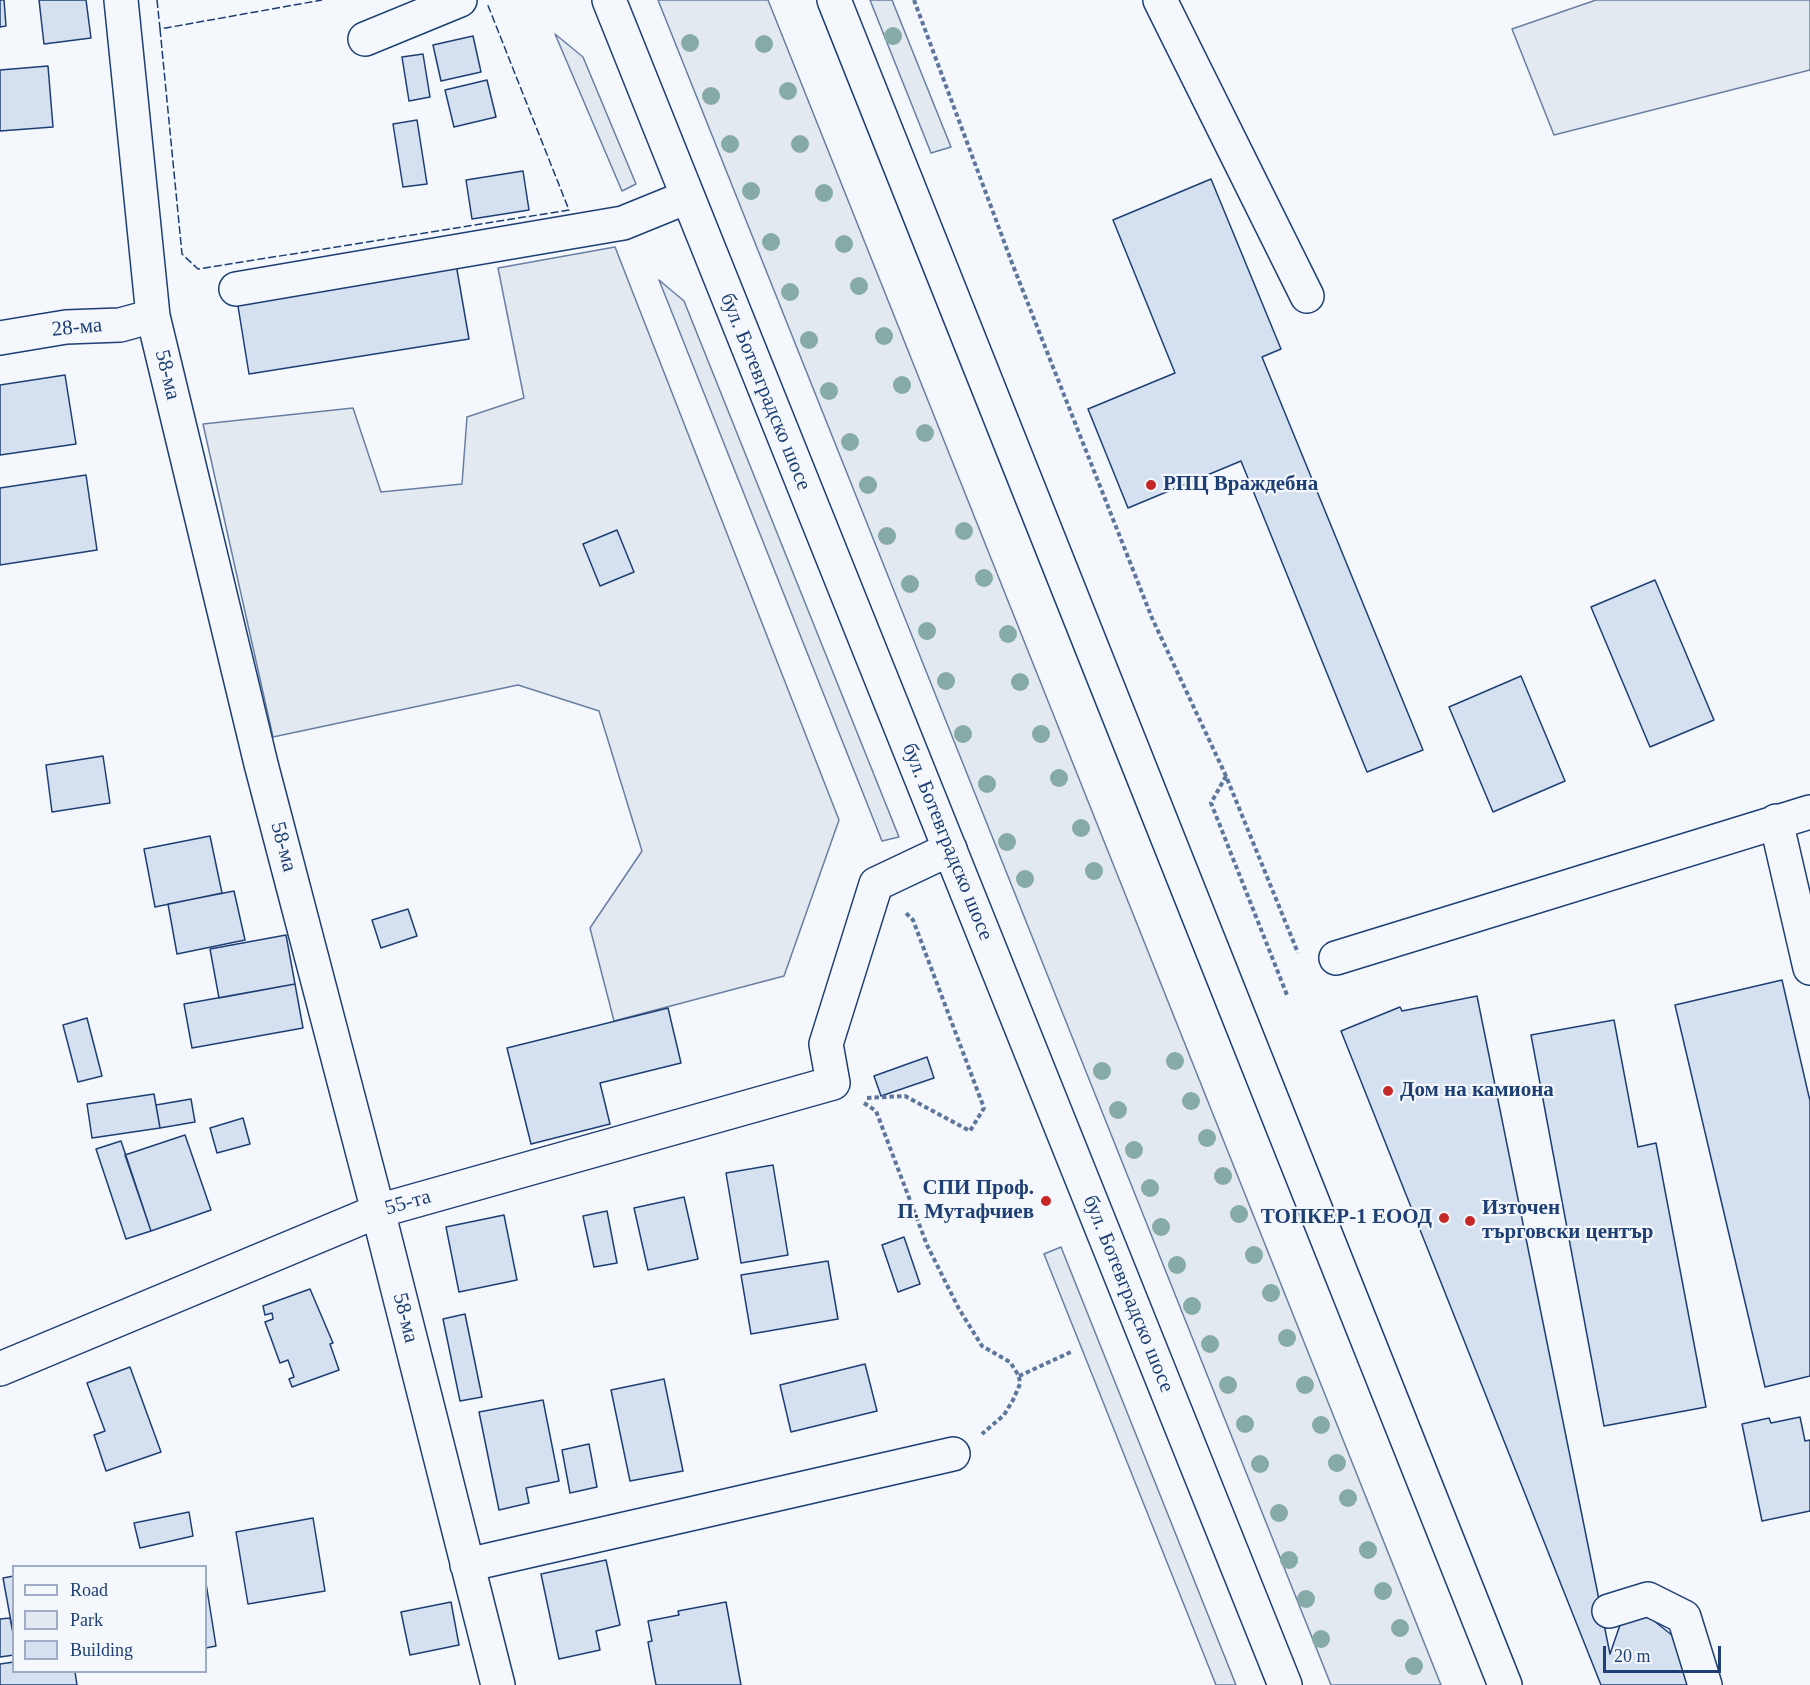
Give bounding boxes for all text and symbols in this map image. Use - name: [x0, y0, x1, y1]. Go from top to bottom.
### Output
- street label: бул. Ботевградско шосе: [714, 290, 816, 494]
- street label: 28-ма: [51, 313, 103, 343]
- street label: 58-ма: [149, 347, 185, 403]
- place label: РПЦ Враждебна: [1163, 472, 1318, 498]
- marker: РПЦ Враждебна: [1144, 478, 1158, 492]
- street label: бул. Ботевградско шосе: [896, 740, 998, 944]
- street label: 58-ма: [264, 819, 302, 875]
- place label: Дом на камиона: [1400, 1078, 1554, 1104]
- marker: Дом на камиона: [1381, 1084, 1395, 1098]
- place label: СПИ Проф. П. Мутафчиев: [897, 1176, 1034, 1226]
- street label: 55-та: [382, 1184, 434, 1222]
- street label: бул. Ботевградско шосе: [1077, 1192, 1179, 1396]
- marker: СПИ Проф. П. Мутафчиев: [1039, 1194, 1053, 1208]
- place label: Източен търговски център: [1482, 1196, 1653, 1246]
- place label: ТОПКЕР-1 ЕООД: [1261, 1205, 1432, 1231]
- marker: ТОПКЕР-1 ЕООД: [1437, 1211, 1451, 1225]
- marker: Източен търговски център: [1463, 1214, 1477, 1228]
- street label: 58-ма: [387, 1290, 423, 1346]
- legend: [12, 1565, 207, 1673]
- text: Road: [70, 1580, 108, 1600]
- text: Park: [70, 1610, 103, 1630]
- scale bar: [1606, 1634, 1724, 1672]
- text: Building: [70, 1640, 133, 1660]
- text: 20 m: [1614, 1646, 1651, 1666]

